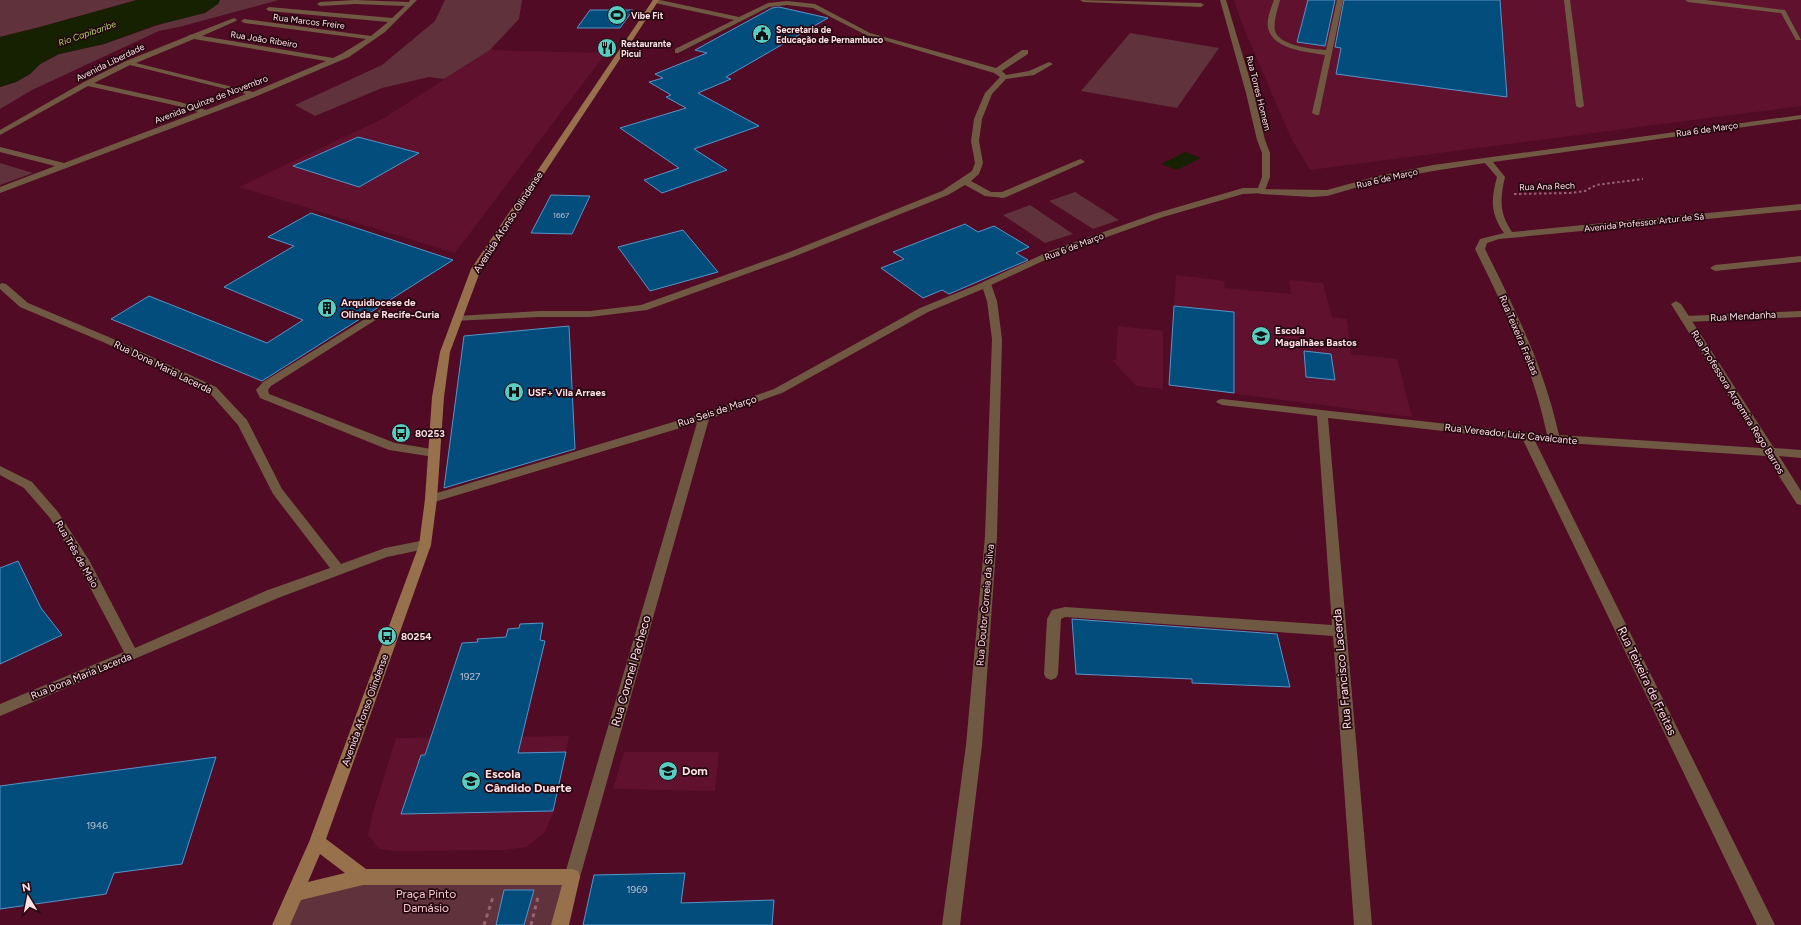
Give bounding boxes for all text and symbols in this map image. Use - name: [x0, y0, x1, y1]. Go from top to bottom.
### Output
- sports icon: Vibe Fit: [606, 4, 628, 26]
- place label: Vibe Fit: [631, 10, 664, 21]
- street label: Rua Marcos Freire: [273, 11, 345, 31]
- water label: Rio Capibaribe: [57, 18, 117, 48]
- public building icon: Secretaria de Educação de Pernambuco: [751, 23, 773, 45]
- place label: Secretaria de Educação de Pernambuco: [776, 24, 883, 45]
- street label: Rua João Ribeiro: [230, 28, 298, 50]
- restaurant icon: Restaurante Picui: [596, 37, 618, 59]
- place label: Restaurante Picui: [621, 38, 671, 59]
- street label: Avenida Liberdade: [74, 41, 146, 83]
- street label: Rua Torres Homem: [1244, 54, 1274, 132]
- street label: Avenida Quinze de Novembro: [153, 72, 269, 126]
- street label: Rua 6 de Março: [1675, 119, 1739, 139]
- street label: Rua 6 de Março: [1355, 166, 1419, 190]
- street label: Avenida Afonso Olindense: [470, 168, 546, 275]
- street label: Rua Ana Rech: [1519, 180, 1575, 192]
- house number: 1667: [553, 210, 570, 220]
- street label: Avenida Professor Artur de Sá: [1583, 210, 1705, 234]
- street label: Rua 6 de Março: [1043, 230, 1105, 262]
- street label: Rua Teixeira Freitas: [1496, 293, 1542, 377]
- place label: Arquidiocese de Olinda e Recife-Curia: [341, 296, 439, 321]
- building icon: Arquidiocese de Olinda e Recife-Curia: [316, 297, 338, 319]
- street label: Rua Mendanha: [1710, 308, 1776, 324]
- place label: Escola Magalhães Bastos: [1275, 324, 1357, 349]
- school or university icon: Escola Magalhães Bastos: [1250, 325, 1272, 347]
- street label: Rua Professora Argemira Rego Barros: [1688, 328, 1788, 477]
- street label: Rua Dona Maria Lacerda: [112, 338, 214, 396]
- hospital icon: USF+ Vila Arraes: [503, 381, 525, 403]
- place label: USF+ Vila Arraes: [528, 386, 606, 399]
- street label: Rua Seis de Março: [676, 392, 758, 430]
- street label: Rua Vereador Luiz Cavalcante: [1444, 421, 1578, 447]
- bus stop icon: 80253: [390, 422, 412, 444]
- place label: 80253: [415, 427, 445, 440]
- street label: Rua Três de Maio: [52, 518, 102, 590]
- street label: Rua Doutor Correia da Silva: [973, 543, 997, 667]
- street label: Rua Francisco Lacerda: [1330, 608, 1354, 730]
- street label: Rua Coronel Pacheco: [608, 614, 654, 728]
- street label: Rua Teixeira de Freitas: [1615, 624, 1680, 738]
- bus stop icon: 80254: [376, 625, 398, 647]
- place label: 80254: [401, 630, 432, 643]
- street label: Rua Dona Maria Lacerda: [29, 650, 133, 702]
- street label: Avenida Afonso Olindense: [339, 652, 391, 768]
- house number: 1927: [460, 670, 481, 683]
- school or university icon: Dom: [657, 760, 679, 782]
- place label: Dom: [682, 764, 708, 778]
- place label: Escola Cândido Duarte: [485, 767, 572, 795]
- school or university icon: Escola Cândido Duarte: [460, 770, 482, 792]
- house number: 1946: [86, 819, 108, 832]
- north arrow: [8, 877, 48, 917]
- text: N: [21, 881, 32, 895]
- house number: 1969: [626, 883, 648, 896]
- park label: Praça Pinto Damásio: [396, 887, 456, 915]

